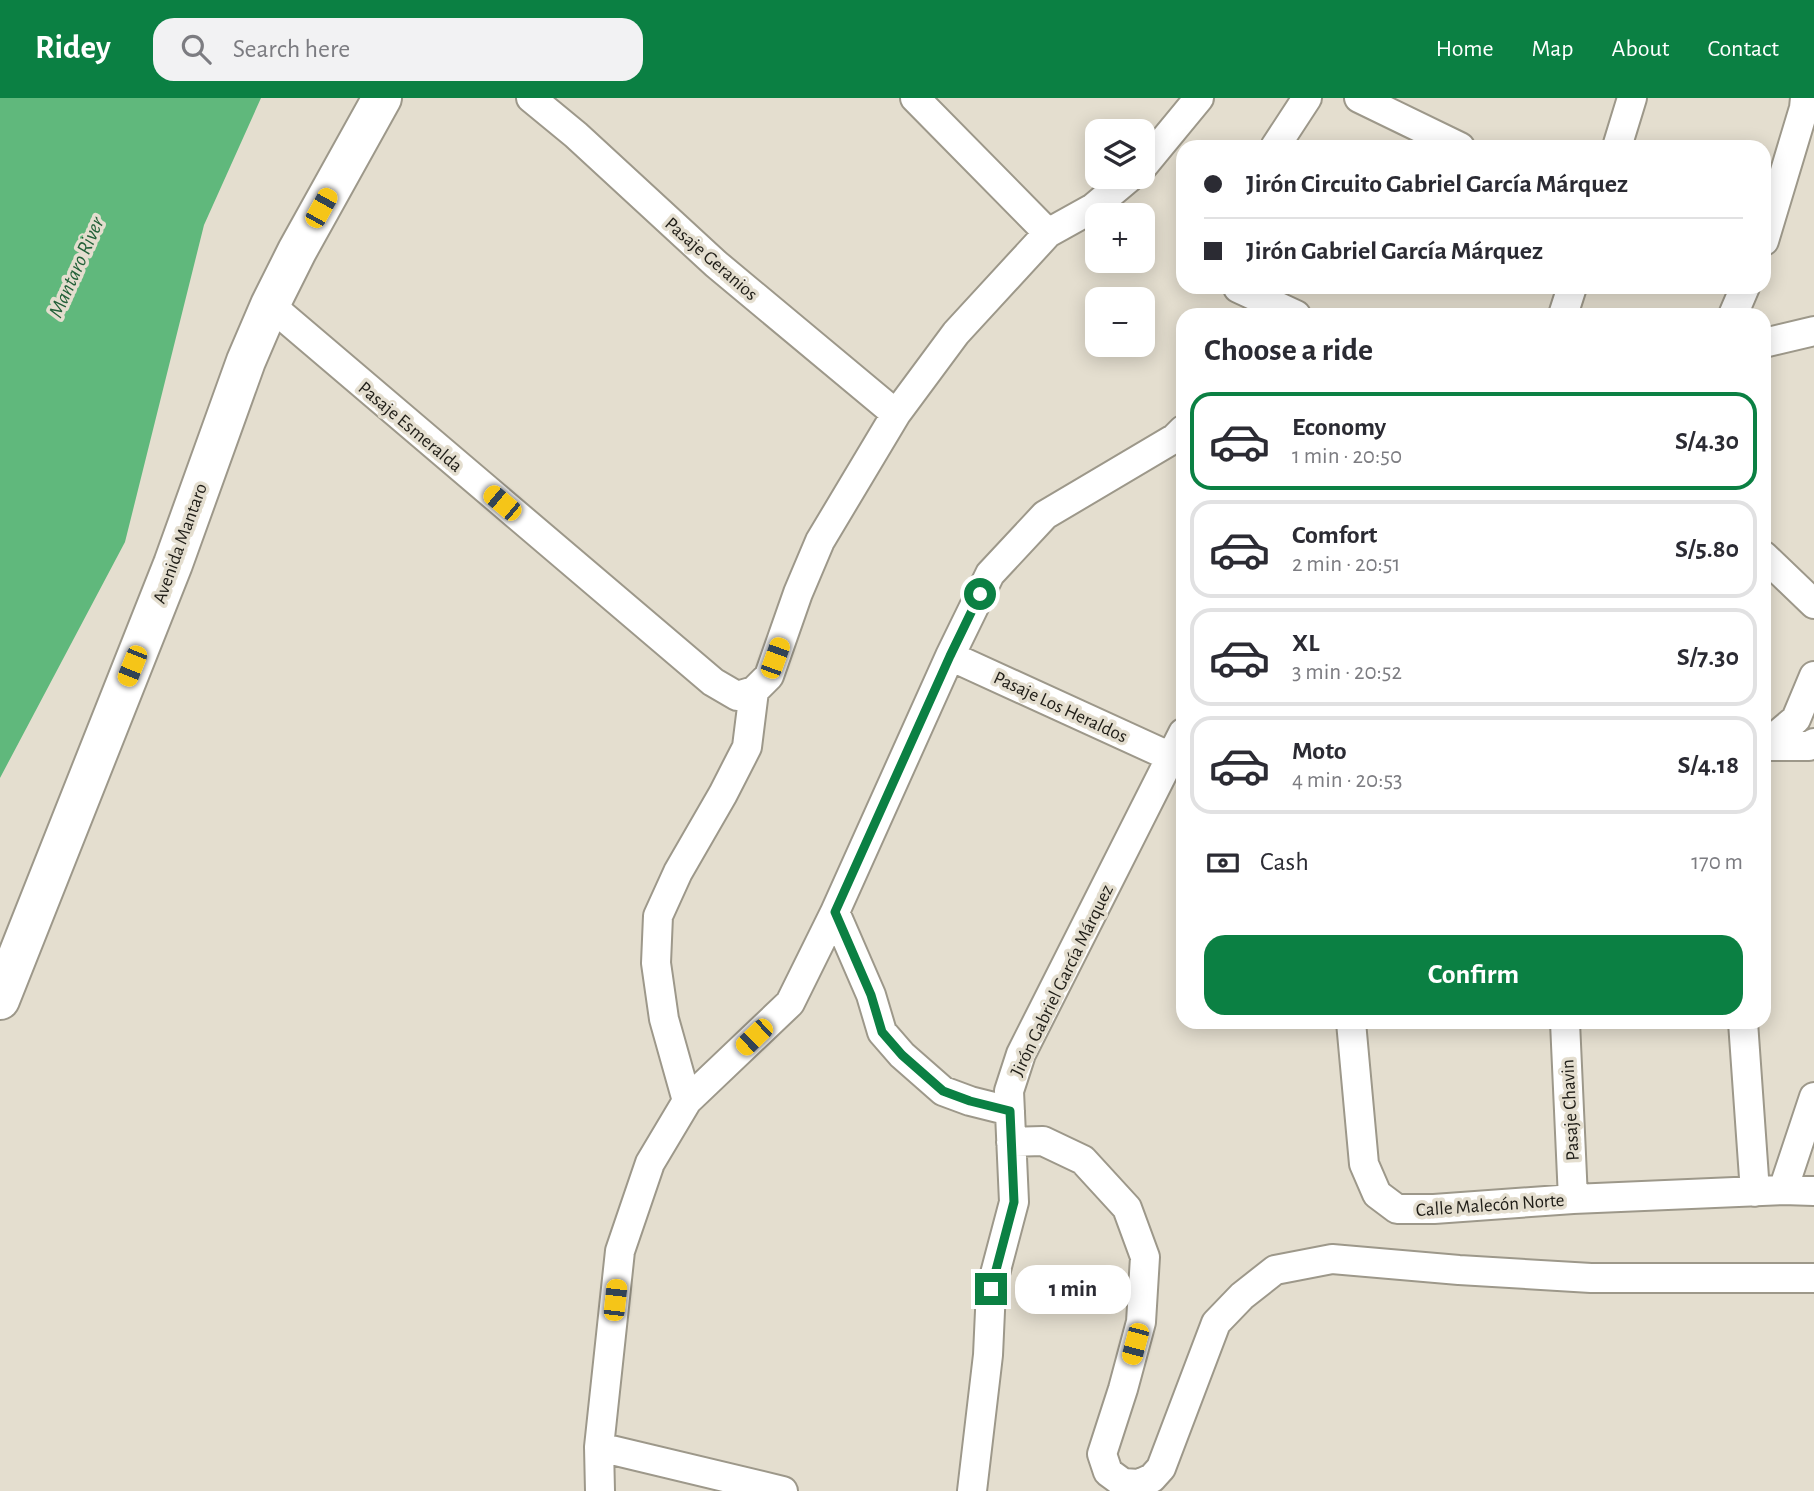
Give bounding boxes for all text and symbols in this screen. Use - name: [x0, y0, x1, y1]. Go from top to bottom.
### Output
- search box: [153, 18, 643, 81]
- icon: search: [177, 30, 215, 68]
- text: Ridey: [35, 32, 111, 65]
- text: Search here: [233, 36, 350, 62]
- text: Home: [1436, 37, 1494, 61]
- text: Map: [1532, 37, 1574, 61]
- text: About: [1612, 37, 1669, 61]
- text: Contact: [1707, 37, 1779, 61]
- map controls: [1085, 119, 1155, 357]
- button: layers: [1085, 119, 1155, 189]
- text: Jirón Circuito Gabriel García Márquez: [1246, 171, 1628, 197]
- car: [302, 185, 341, 231]
- button: +: [1085, 203, 1155, 273]
- water label: Mantaro River: [45, 213, 108, 321]
- street label: Pasaje Geranios: [661, 214, 761, 304]
- text: Jirón Gabriel García Márquez: [1246, 238, 1543, 264]
- button: −: [1085, 287, 1155, 357]
- text: Choose a ride: [1204, 334, 1373, 366]
- street label: Pasaje Esmeralda: [354, 378, 466, 476]
- icon: car: [1208, 410, 1271, 473]
- text: Economy: [1292, 414, 1386, 440]
- text: S/4.30: [1675, 428, 1739, 454]
- text: 1 min · 20:50: [1292, 445, 1402, 468]
- street label: Avenida Mantaro: [150, 481, 211, 606]
- car: [480, 481, 525, 525]
- icon: car: [1208, 518, 1271, 581]
- text: Comfort: [1292, 522, 1377, 548]
- text: S/5.80: [1675, 536, 1739, 562]
- text: 2 min · 20:51: [1292, 553, 1400, 576]
- route start: [964, 578, 996, 610]
- icon: car: [1208, 626, 1271, 689]
- text: XL: [1292, 630, 1319, 656]
- car: [758, 635, 793, 681]
- car: [115, 643, 150, 689]
- text: S/7.30: [1677, 644, 1739, 670]
- text: 3 min · 20:52: [1292, 661, 1402, 684]
- street label: Pasaje Los Heraldos: [991, 668, 1130, 747]
- icon: car: [1208, 734, 1271, 797]
- text: Moto: [1292, 738, 1347, 764]
- text: S/4.18: [1677, 752, 1739, 778]
- text: 4 min · 20:53: [1292, 769, 1403, 792]
- icon: cash: [1204, 844, 1242, 882]
- text: Cash: [1260, 849, 1309, 875]
- text: 170 m: [1691, 851, 1743, 874]
- street label: Jirón Gabriel García Márquez: [1008, 882, 1117, 1080]
- button: Confirm: [1204, 935, 1743, 1015]
- car: [732, 1015, 777, 1059]
- street label: Pasaje Chavin: [1558, 1059, 1583, 1161]
- street label: Calle Malecón Norte: [1415, 1191, 1565, 1220]
- callout: 1 min: [1016, 1264, 1131, 1314]
- route end: [975, 1273, 1007, 1305]
- car: [603, 1278, 628, 1322]
- text: 1 min: [1049, 1278, 1097, 1301]
- car: [1120, 1321, 1151, 1367]

